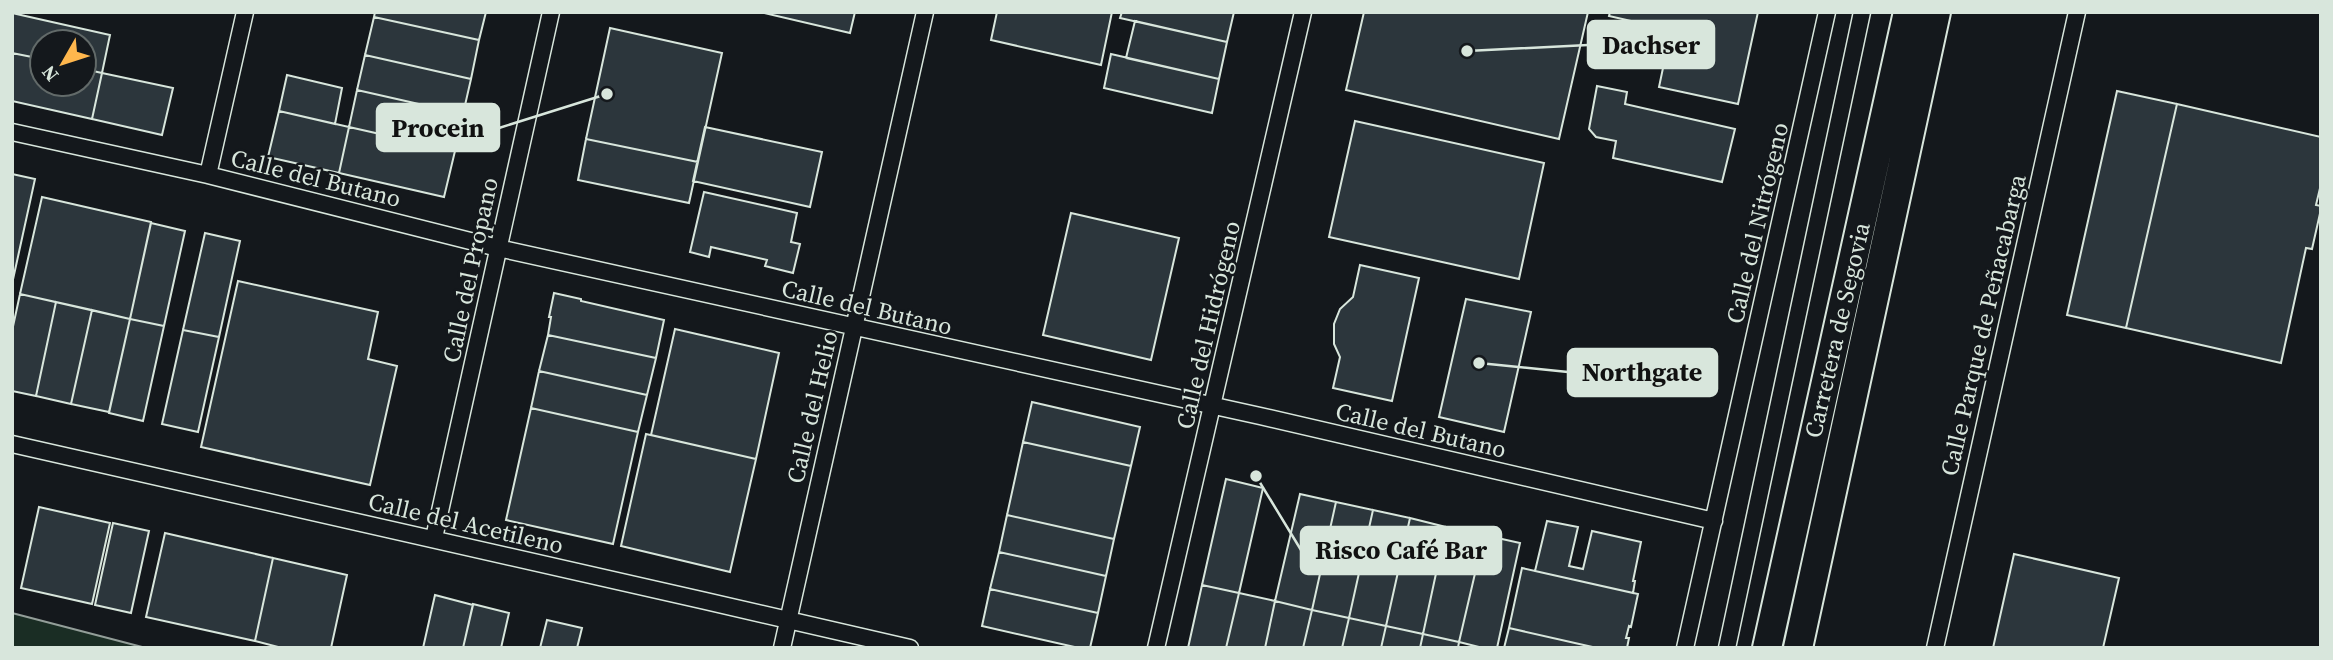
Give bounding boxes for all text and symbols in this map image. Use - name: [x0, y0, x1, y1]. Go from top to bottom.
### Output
- callout: Dachser: [1588, 21, 1714, 68]
- text: Dachser: [1602, 27, 1701, 63]
- north arrow: [28, 28, 98, 98]
- text: N: [35, 60, 64, 87]
- callout: Procein: [377, 104, 499, 151]
- text: Procein: [391, 110, 485, 146]
- street label: Calle del Nitrógeno: [1718, 119, 1796, 327]
- street label: Calle del Butano: [228, 141, 404, 215]
- street label: Calle Parque de Peñacabarga: [1932, 170, 2034, 479]
- street label: Calle del Propano: [434, 174, 506, 366]
- street label: Calle del Hidrógeno: [1168, 218, 1248, 432]
- street label: Carretera de Segovia: [1796, 218, 1878, 441]
- street label: Calle del Butano: [778, 271, 956, 343]
- street label: Calle del Helio: [778, 327, 846, 487]
- callout: Northgate: [1568, 349, 1717, 396]
- text: Northgate: [1582, 354, 1702, 390]
- street label: Calle del Butano: [1332, 394, 1510, 466]
- street label: Calle del Acetileno: [365, 485, 567, 561]
- callout: Risco Café Bar: [1301, 527, 1501, 574]
- text: Risco Café Bar: [1315, 532, 1488, 568]

